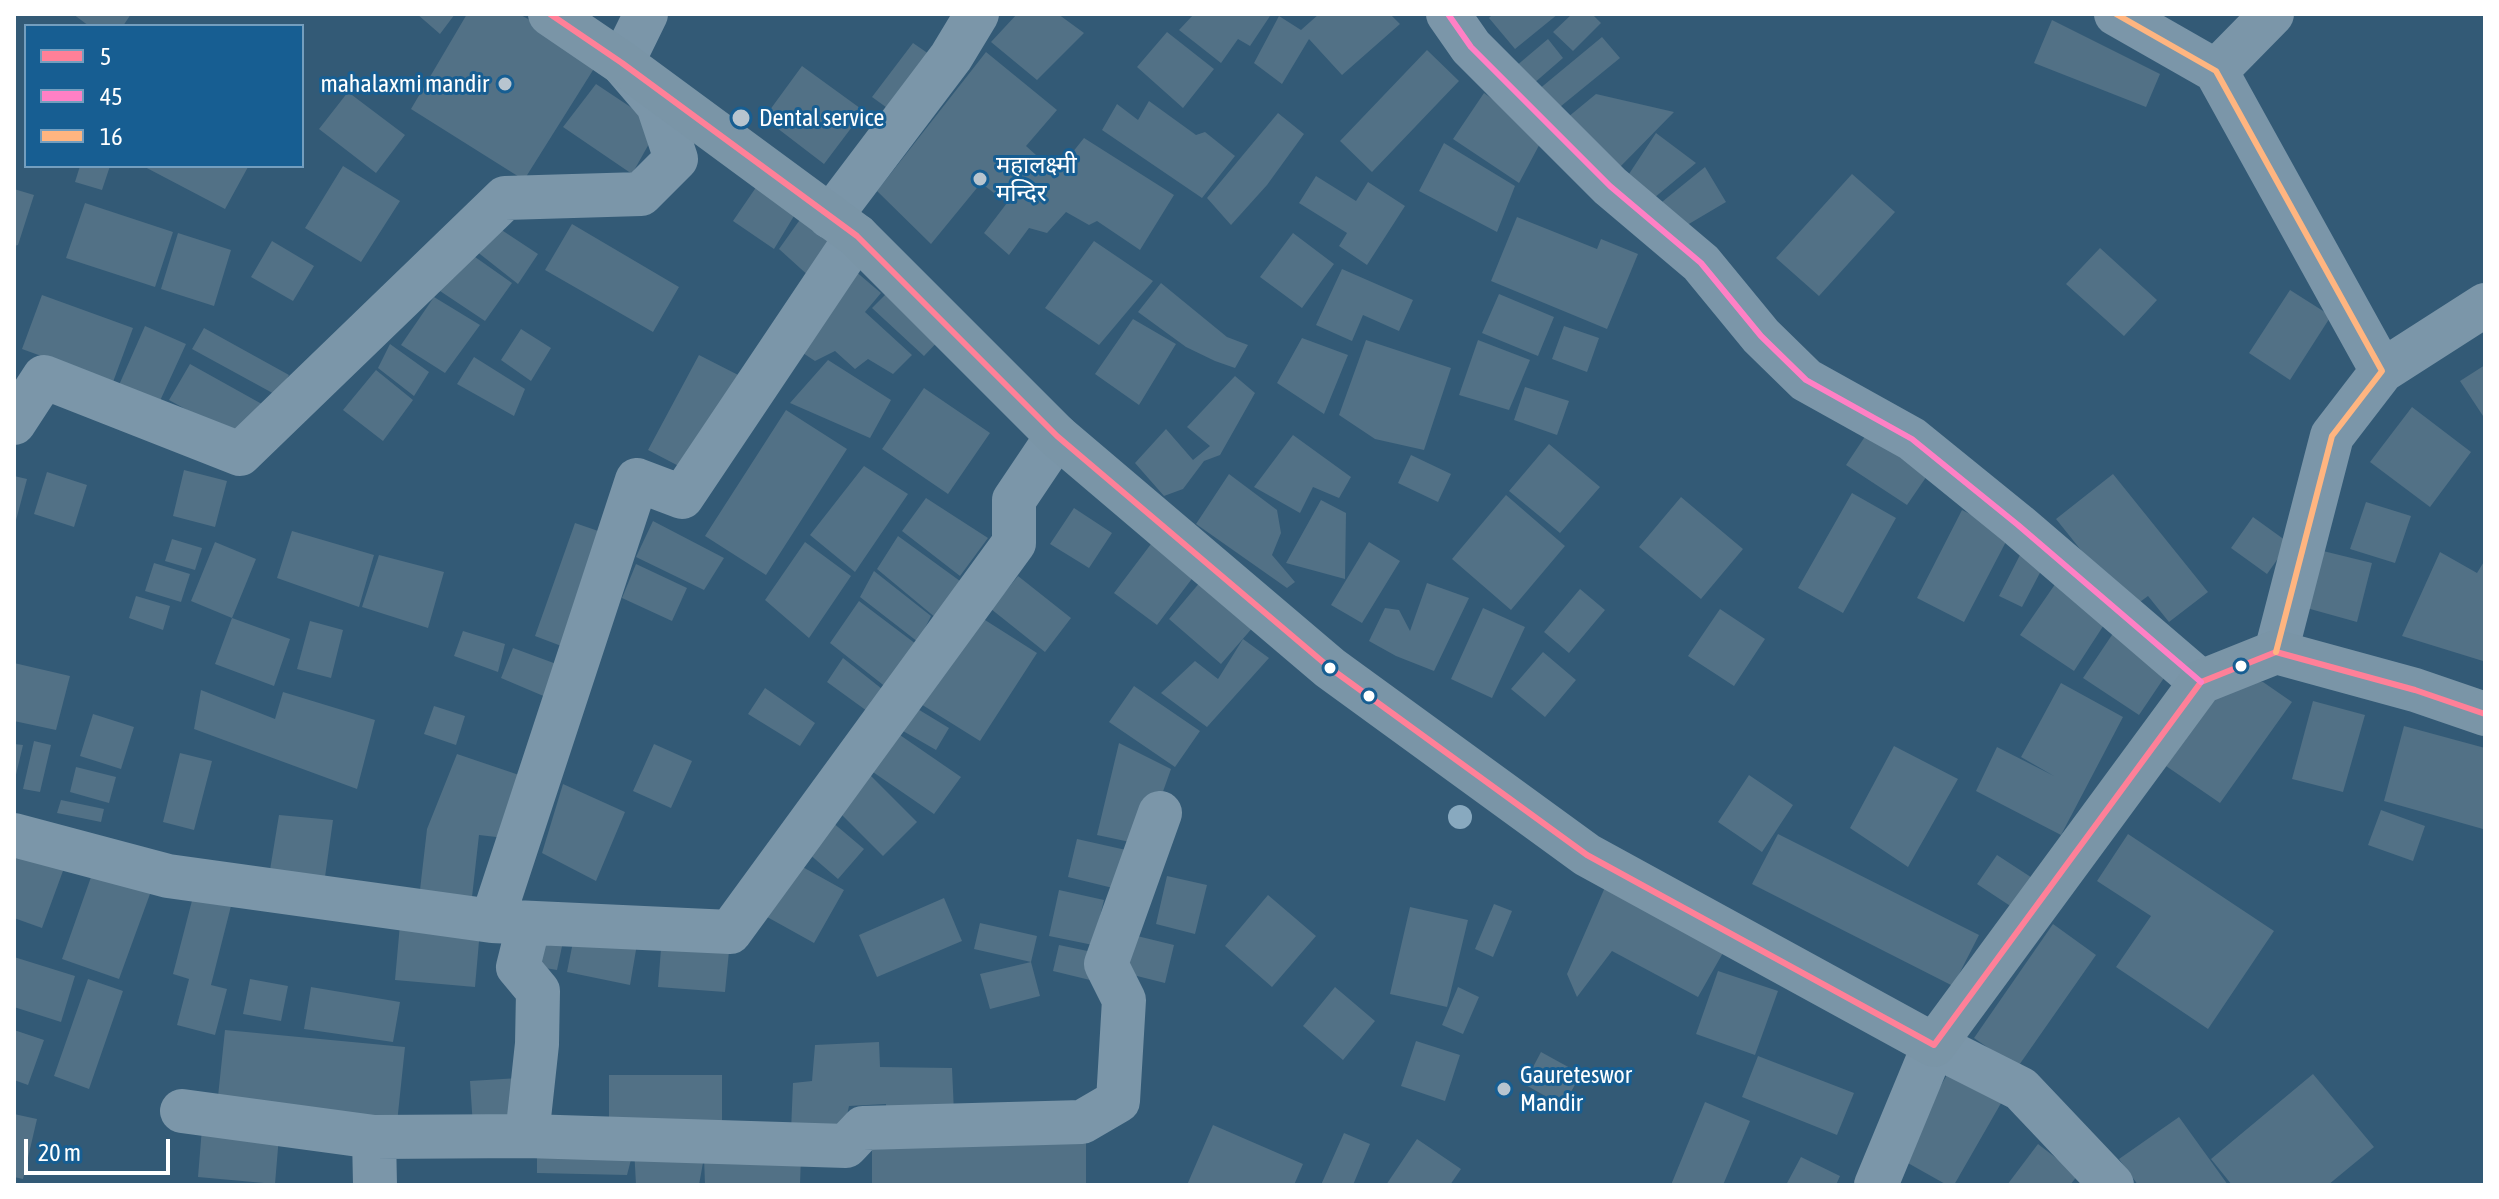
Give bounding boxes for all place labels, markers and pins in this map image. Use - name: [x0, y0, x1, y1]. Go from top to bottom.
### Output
- place label: mahalaxmi mandir: [320, 70, 489, 98]
- marker: mahalaxmi mandir: [496, 75, 514, 93]
- place label: Dental service: [759, 104, 884, 132]
- marker: Dental service: [730, 107, 752, 129]
- place label: महालक्ष्मी मन्दिर: [996, 151, 1077, 207]
- marker: महालक्ष्मी मन्दिर: [971, 170, 989, 188]
- unlabelled marker: [2233, 658, 2249, 674]
- unlabelled marker: [1322, 660, 1338, 676]
- unlabelled marker: [1361, 688, 1377, 704]
- place label: Gaureteswor Mandir: [1520, 1061, 1632, 1117]
- marker: Gaureteswor Mandir: [1495, 1080, 1513, 1098]

